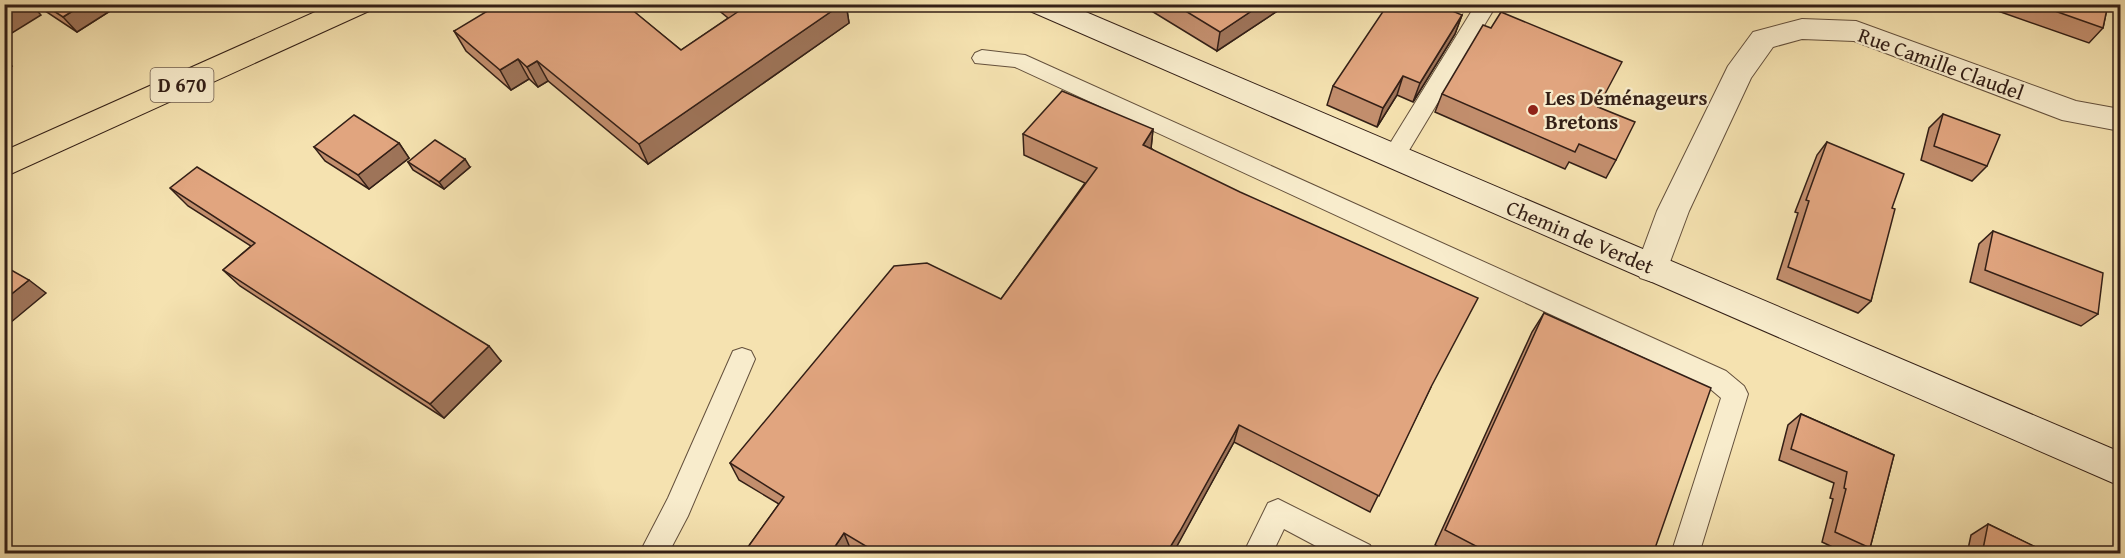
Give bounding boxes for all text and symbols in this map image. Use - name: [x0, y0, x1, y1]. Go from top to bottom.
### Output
- street label: Rue Camille Claudel: [1854, 19, 2028, 108]
- road number: D 670: [150, 68, 213, 102]
- place label: Les Déménageurs Bretons: [1545, 82, 1707, 137]
- marker: Les Déménageurs Bretons: [1526, 103, 1540, 117]
- street label: Chemin de Verdet: [1502, 192, 1659, 282]

